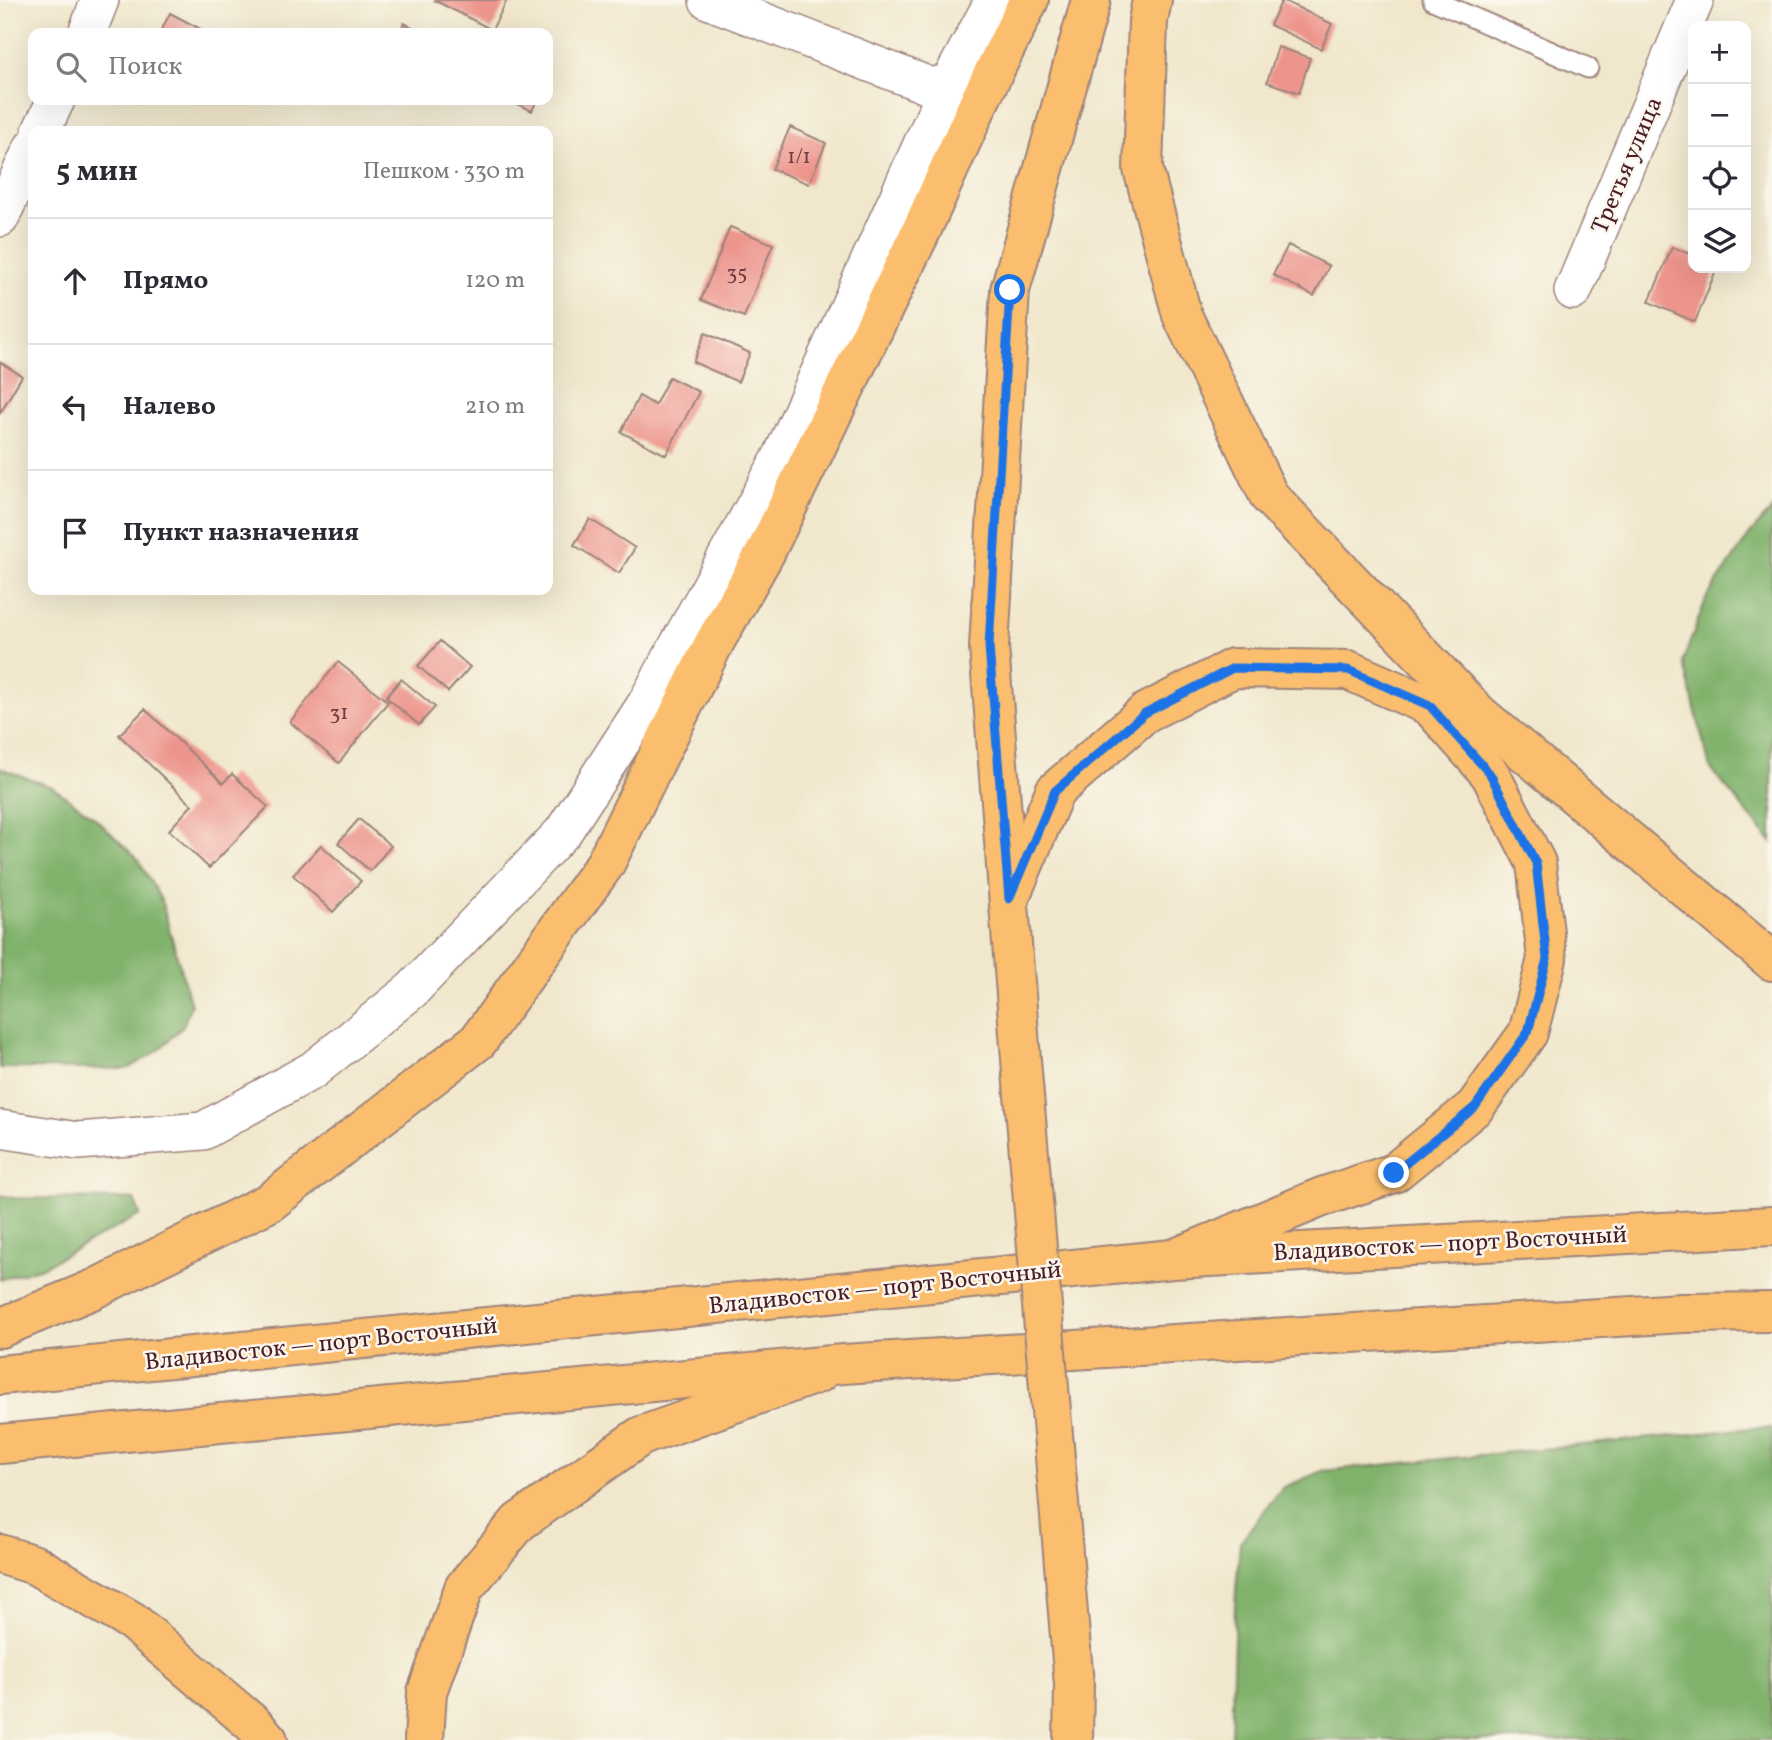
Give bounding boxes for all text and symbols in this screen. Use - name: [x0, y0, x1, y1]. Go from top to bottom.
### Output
- map controls: [1688, 21, 1751, 273]
- button: +: [1688, 21, 1751, 84]
- search box: [28, 28, 553, 105]
- icon: search: [52, 48, 90, 86]
- text: Поиск: [108, 49, 182, 85]
- button: −: [1688, 84, 1751, 147]
- street label: Третья улица: [1584, 92, 1672, 239]
- house number: 1/1: [787, 143, 811, 172]
- button: locate: [1688, 147, 1751, 210]
- text: 5 мин: [56, 151, 138, 193]
- text: Пешком · 330 m: [363, 156, 525, 188]
- button: layers: [1688, 210, 1751, 273]
- house number: 35: [727, 259, 747, 288]
- icon: ahead: [56, 262, 94, 300]
- text: Прямо: [123, 263, 208, 299]
- text: 120 m: [465, 265, 525, 297]
- route start: [994, 274, 1025, 305]
- icon: left: [56, 388, 94, 426]
- text: Налево: [123, 389, 216, 425]
- text: 210 m: [465, 391, 525, 423]
- icon: arrive: [56, 514, 94, 552]
- text: Пункт назначения: [123, 515, 359, 551]
- house number: 31: [330, 699, 348, 728]
- route end: [1378, 1157, 1409, 1188]
- street label: Владивосток — порт Восточный: [1272, 1219, 1628, 1271]
- street label: Владивосток — порт Восточный: [707, 1254, 1063, 1324]
- street label: Владивосток — порт Восточный: [143, 1310, 499, 1380]

